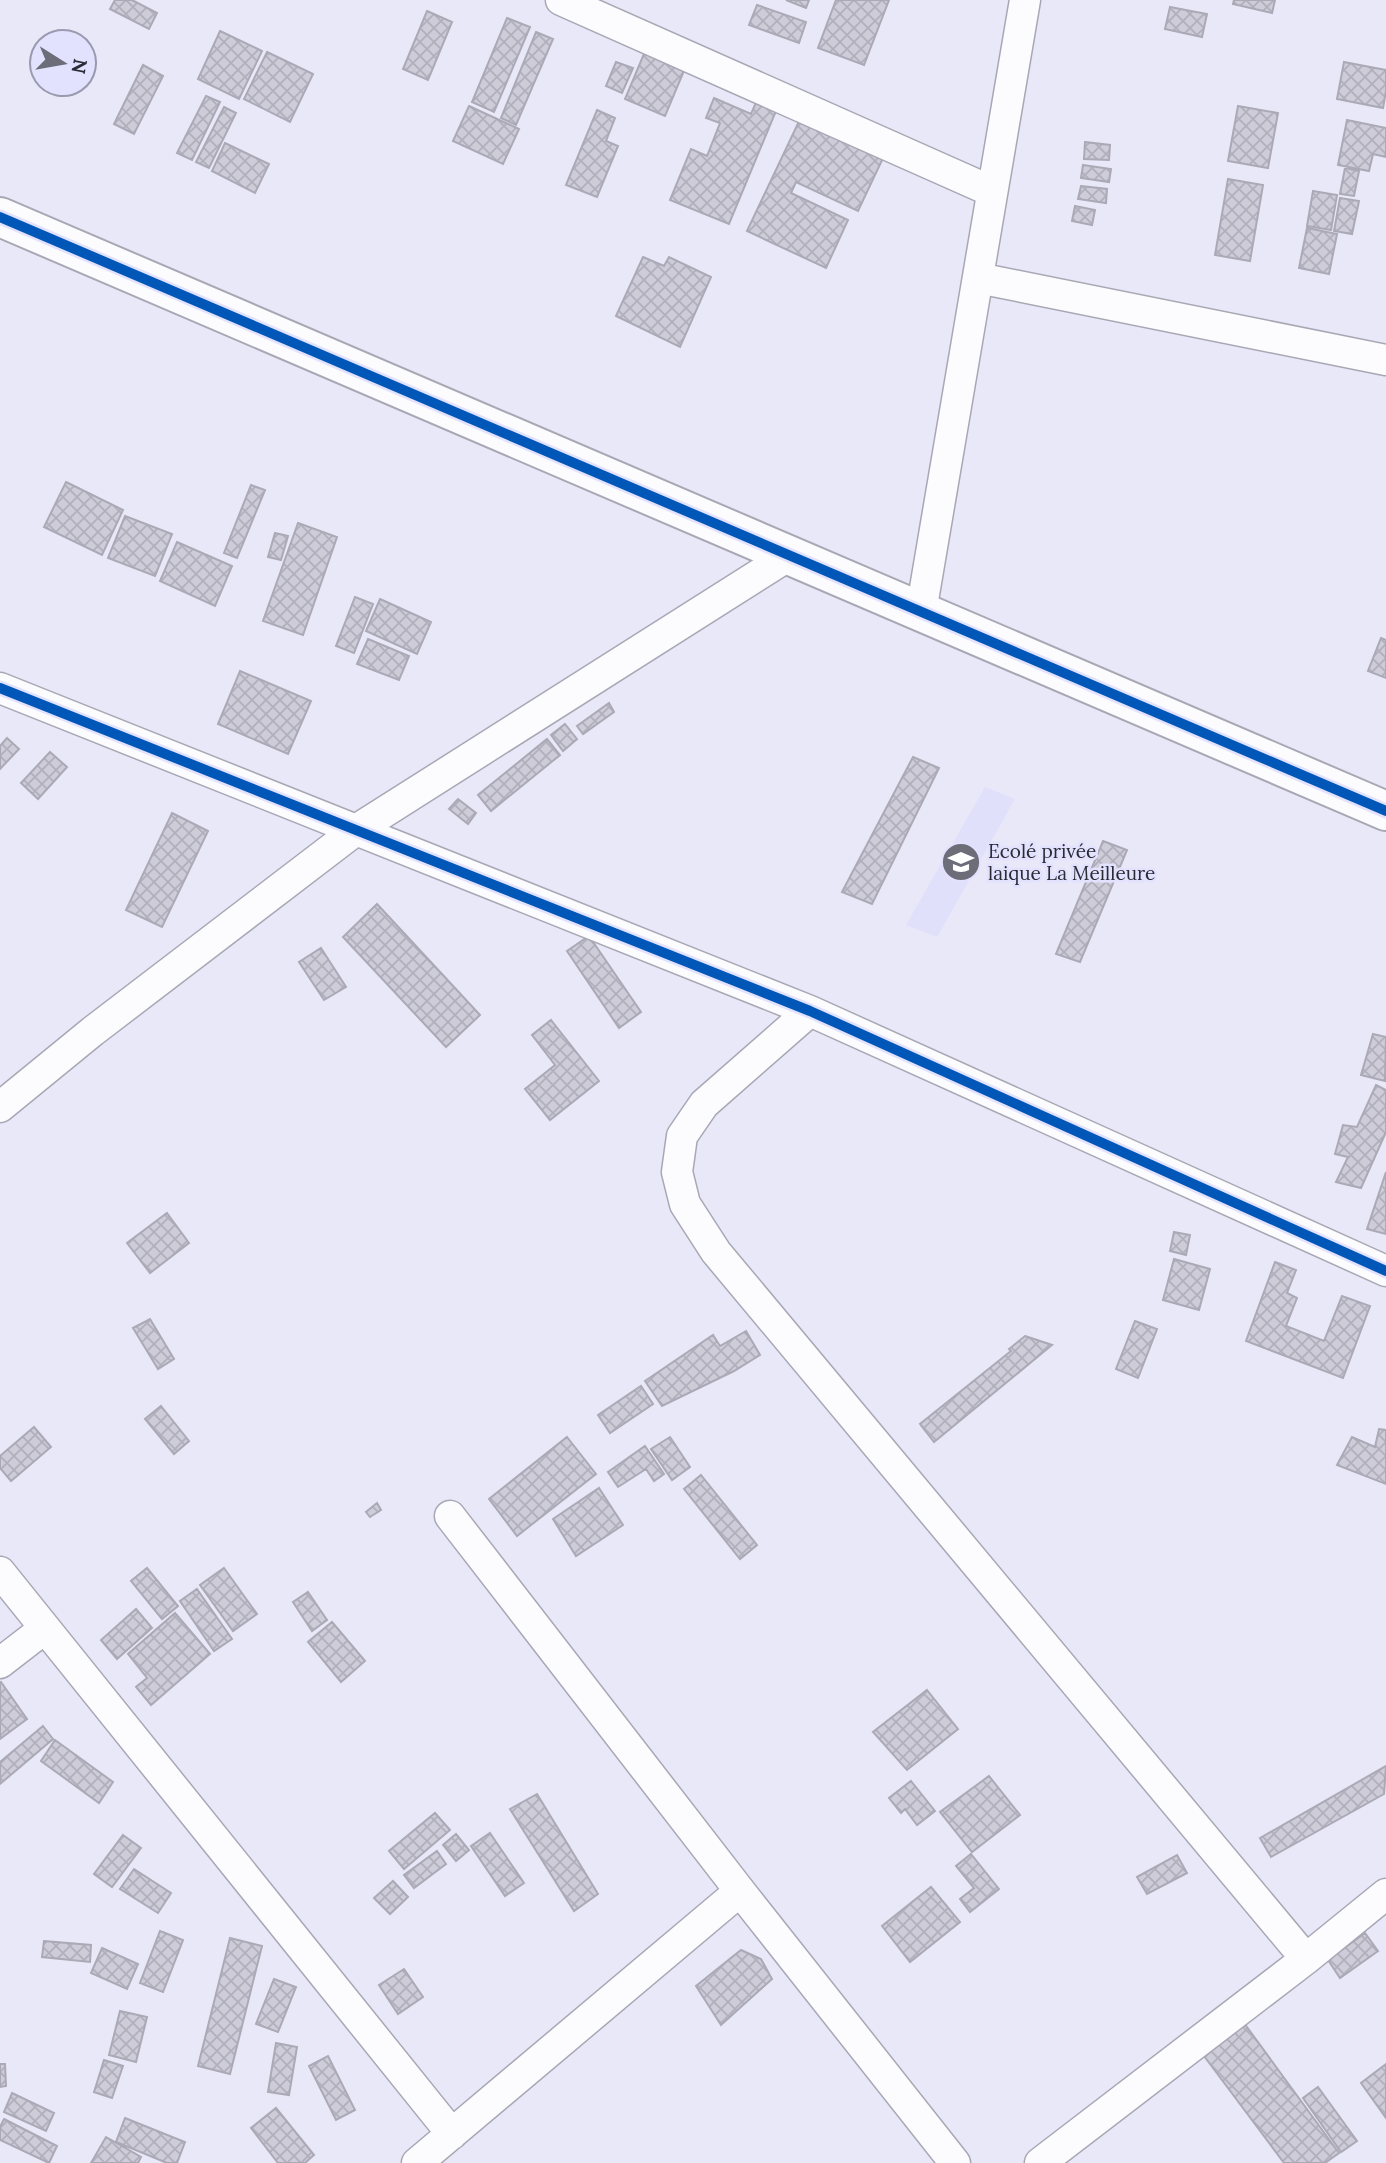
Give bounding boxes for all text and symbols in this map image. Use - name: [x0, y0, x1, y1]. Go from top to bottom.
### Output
- north arrow: [28, 28, 98, 98]
- text: N: [66, 57, 93, 76]
- place label: Ecolé privée laique La Meilleure: [988, 839, 1155, 885]
- school or university icon: Ecolé privée laique La Meilleure: [940, 841, 982, 883]

